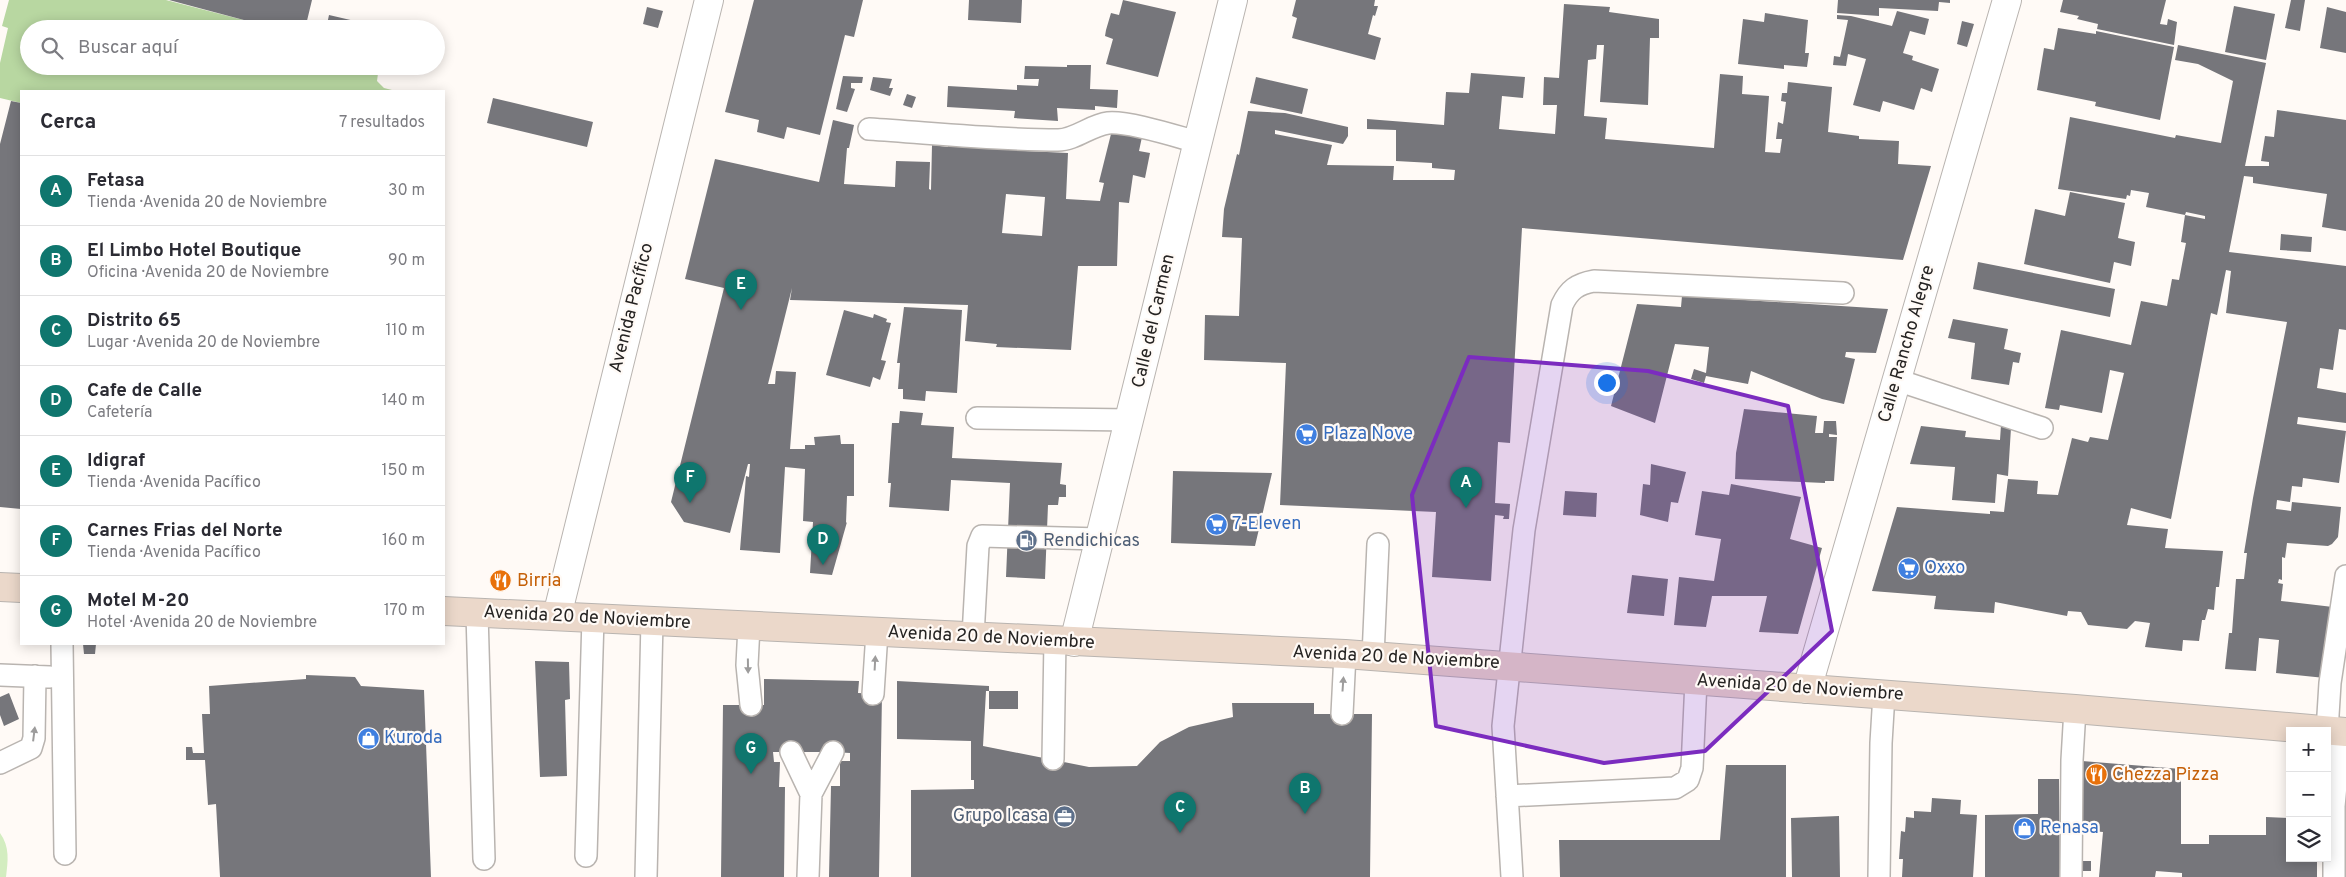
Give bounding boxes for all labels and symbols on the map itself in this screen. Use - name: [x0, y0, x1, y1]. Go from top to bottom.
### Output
- street label: Avenida Pacífico: [605, 241, 659, 375]
- street label: Calle del Carmen: [1127, 252, 1181, 390]
- street label: Calle Rancho Alegre: [1874, 263, 1940, 425]
- pin: E: [725, 269, 757, 310]
- your location: [1594, 370, 1620, 396]
- supermarket icon: Plaza Nove: [1295, 422, 1319, 446]
- place label: Plaza Nove: [1323, 423, 1413, 446]
- pin: F: [674, 462, 706, 503]
- pin: A: [1450, 467, 1482, 508]
- supermarket icon: 7-Eleven: [1204, 512, 1228, 536]
- place label: 7-Eleven: [1232, 513, 1301, 536]
- pin: D: [807, 524, 839, 565]
- fuel station icon: Rendichicas: [1015, 529, 1039, 553]
- place label: Rendichicas: [1043, 530, 1140, 553]
- supermarket icon: Oxxo: [1896, 556, 1920, 580]
- place label: Oxxo: [1924, 557, 1965, 580]
- restaurant icon: Birria: [489, 569, 513, 593]
- place label: Birria: [517, 570, 561, 593]
- street label: Avenida 20 de Noviembre: [483, 601, 691, 635]
- street label: Avenida 20 de Noviembre: [887, 621, 1095, 655]
- street label: Avenida 20 de Noviembre: [1292, 641, 1500, 675]
- one-way arrow: [871, 655, 879, 671]
- one-way arrow: [744, 658, 752, 674]
- street label: Avenida 20 de Noviembre: [1696, 669, 1904, 707]
- one-way arrow: [1339, 676, 1347, 692]
- one-way arrow: [30, 726, 38, 742]
- shop icon: Kuroda: [356, 726, 380, 750]
- place label: Kuroda: [384, 727, 443, 750]
- pin: G: [735, 733, 767, 774]
- restaurant icon: Chezza Pizza: [2084, 763, 2108, 787]
- place label: Chezza Pizza: [2112, 764, 2219, 787]
- pin: B: [1289, 773, 1321, 814]
- pin: C: [1164, 792, 1196, 833]
- office icon: Grupo Icasa: [1052, 804, 1076, 828]
- place label: Grupo Icasa: [953, 805, 1048, 828]
- shop icon: Renasa: [2012, 816, 2036, 840]
- place label: Renasa: [2040, 817, 2099, 840]

